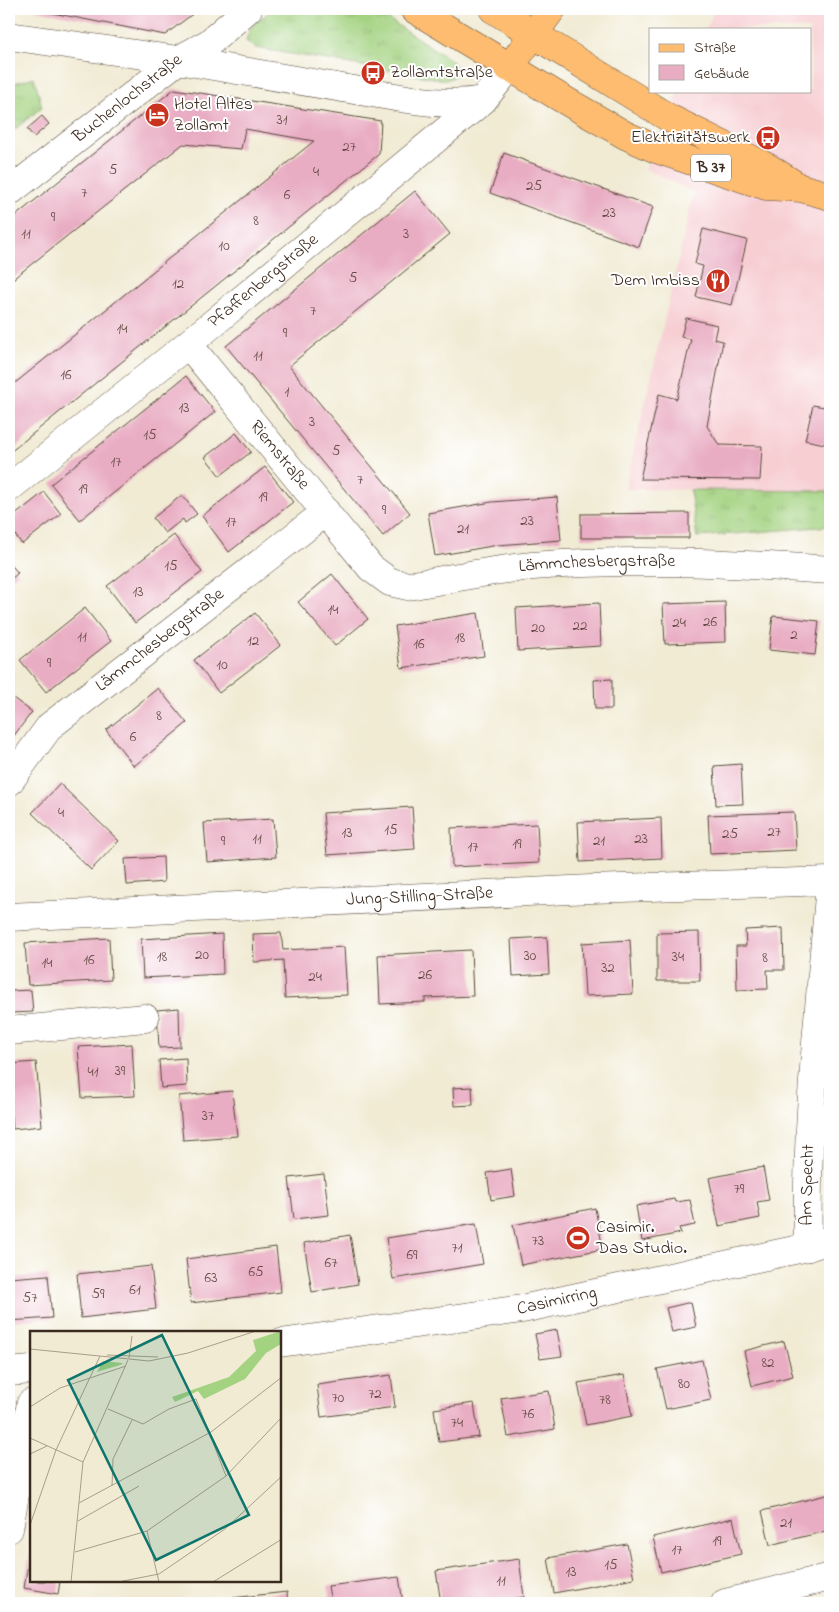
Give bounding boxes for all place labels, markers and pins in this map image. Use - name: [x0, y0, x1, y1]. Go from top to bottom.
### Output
- bus stop icon: Zollamtstraße: [360, 60, 386, 86]
- place label: Zollamtstraße: [390, 60, 494, 86]
- place label: Hotel Altes Zollamt: [174, 92, 253, 139]
- hotel icon: Hotel Altes Zollamt: [144, 102, 170, 128]
- place label: Elektrizitätswerk: [631, 125, 750, 151]
- bus stop icon: Elektrizitätswerk: [755, 125, 781, 151]
- place label: Dem Imbiss: [610, 268, 700, 294]
- restaurant icon: Dem Imbiss: [705, 268, 731, 294]
- place label: Casimir. Das Studio.: [595, 1215, 687, 1262]
- sports icon: Casimir. Das Studio.: [565, 1225, 591, 1251]

